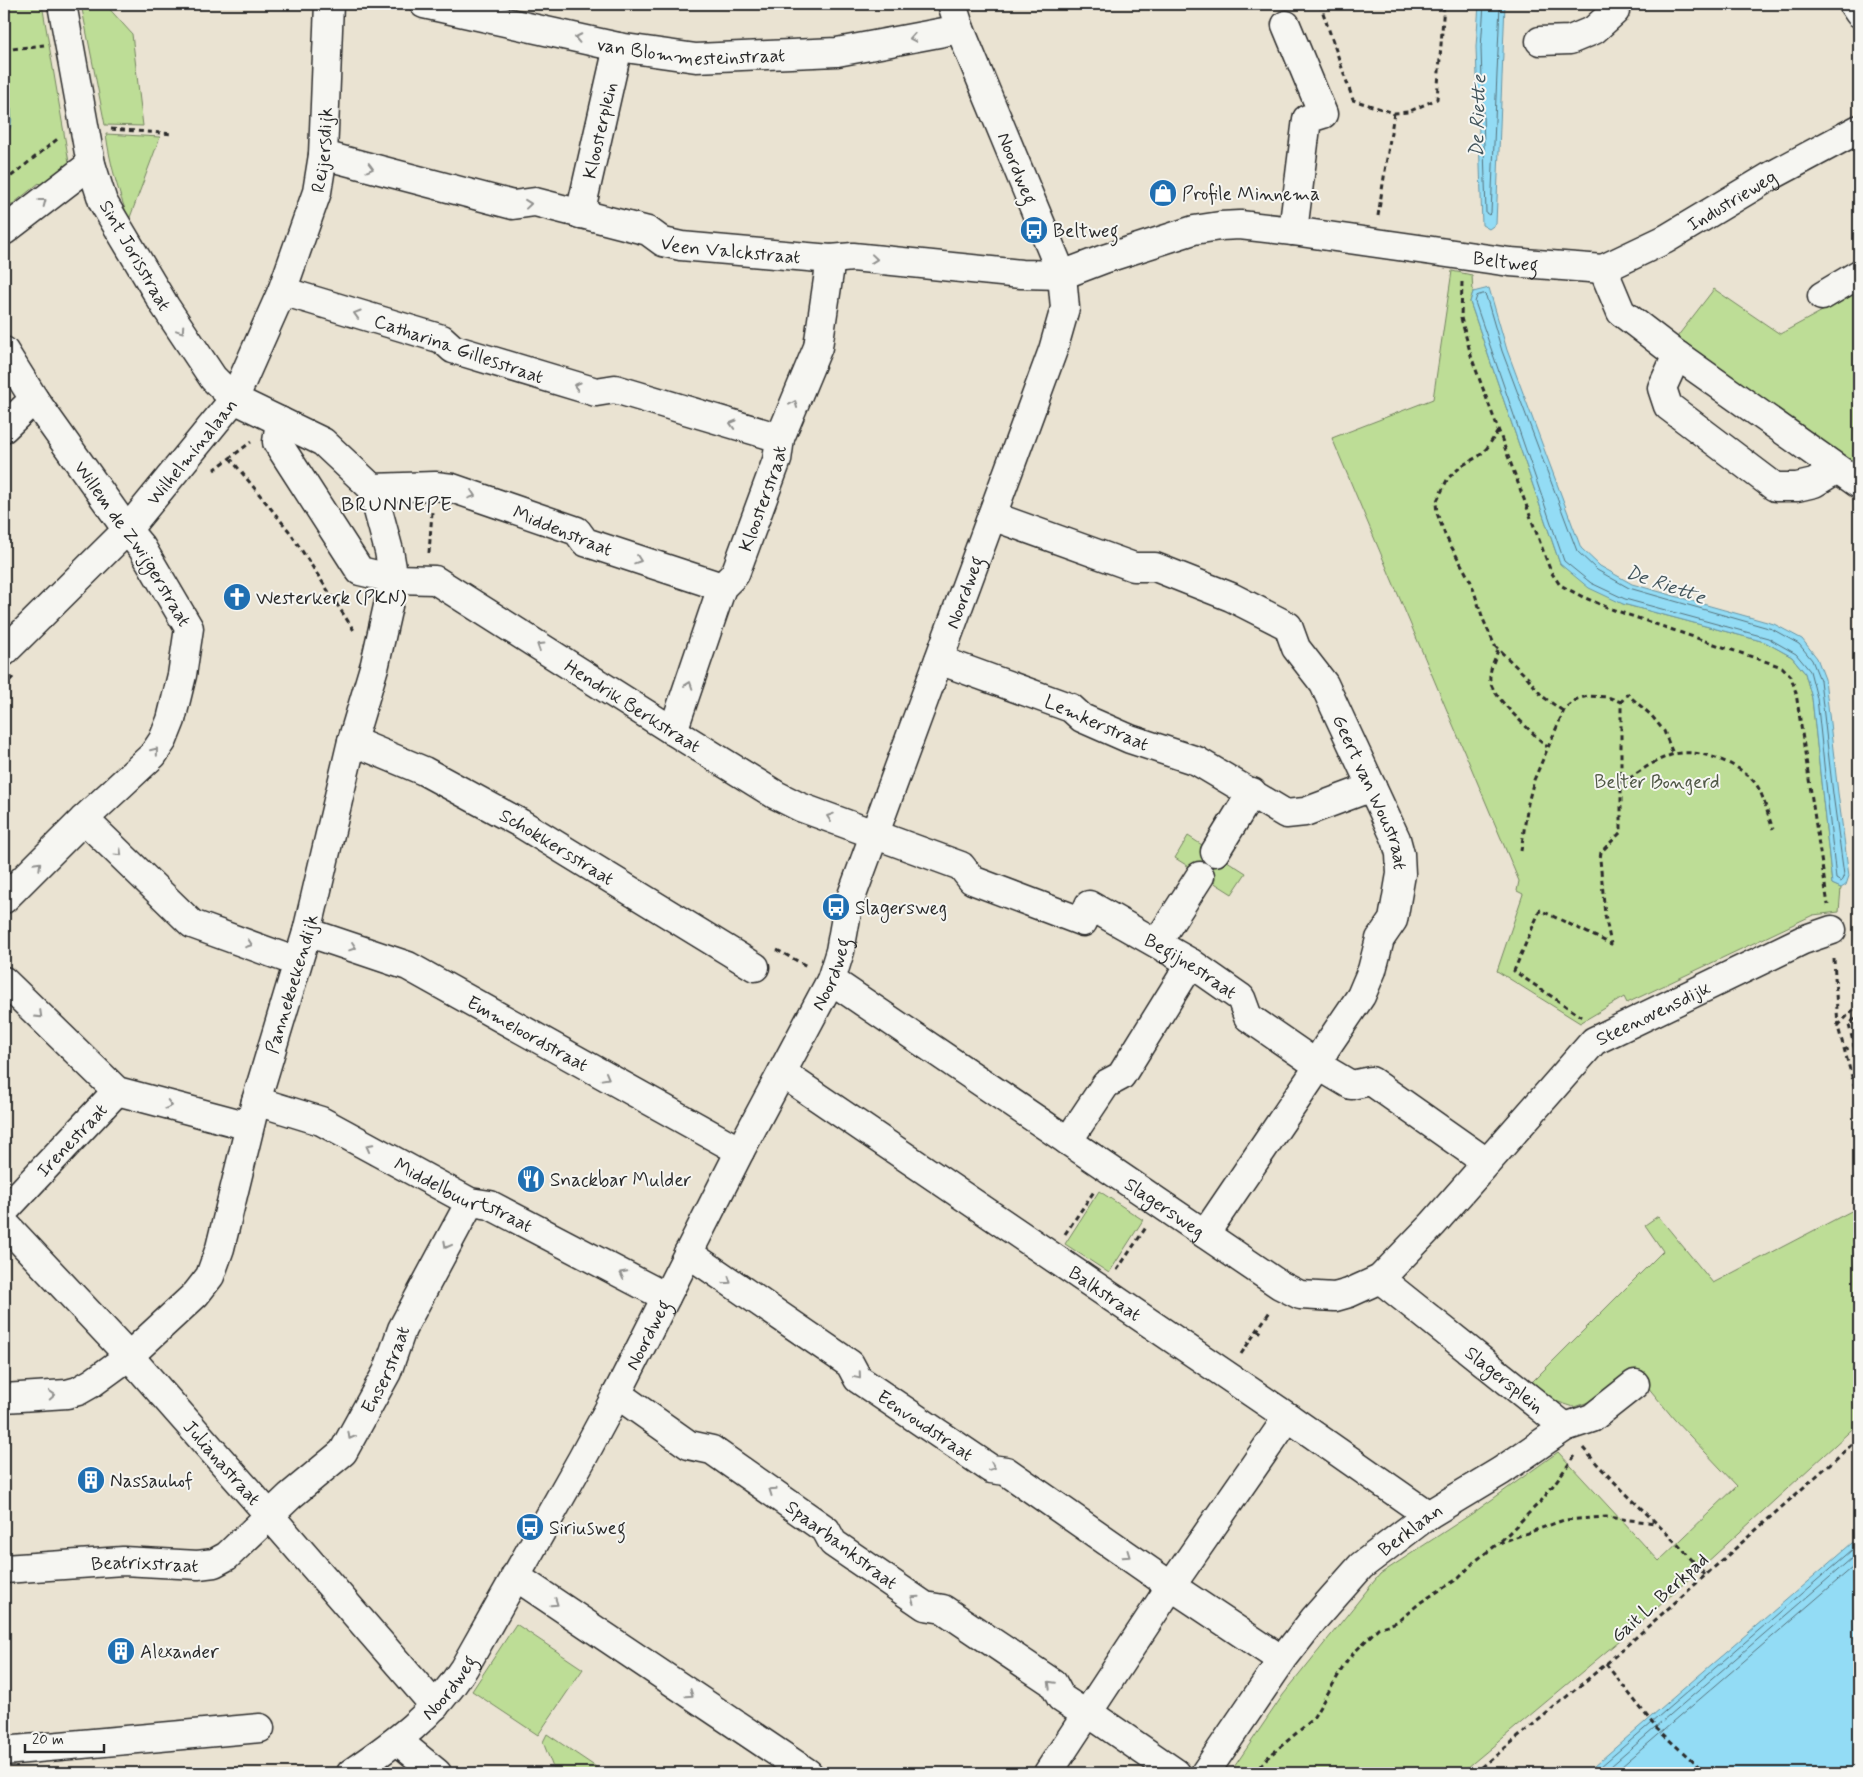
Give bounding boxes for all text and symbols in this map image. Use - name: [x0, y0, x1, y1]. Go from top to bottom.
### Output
- street label: van Blommesteinstraat: [594, 32, 786, 72]
- one-way arrow: [574, 33, 583, 44]
- one-way arrow: [908, 33, 917, 43]
- water label: De Riette: [1464, 73, 1493, 158]
- street label: Kloosterplein: [577, 80, 624, 181]
- street label: Reijersdijk: [306, 107, 340, 195]
- street label: Noordweg: [988, 129, 1042, 210]
- one-way arrow: [366, 162, 374, 172]
- street label: Industrieweg: [1683, 165, 1783, 238]
- shop icon: Profile Minnema: [1148, 178, 1178, 208]
- place label: Profile Minnema: [1182, 182, 1320, 207]
- street label: Sint Jorisstraat: [93, 196, 177, 316]
- one-way arrow: [37, 199, 46, 207]
- one-way arrow: [524, 199, 532, 210]
- bus stop icon: Beltweg: [1019, 215, 1049, 245]
- place label: Beltweg: [1053, 219, 1119, 247]
- street label: Veen Valckstraat: [658, 231, 801, 270]
- street label: Beltweg: [1471, 246, 1539, 281]
- one-way arrow: [870, 253, 878, 264]
- one-way arrow: [354, 309, 362, 319]
- street label: Catharina Gillesstraat: [370, 309, 547, 390]
- one-way arrow: [175, 324, 184, 333]
- one-way arrow: [573, 382, 581, 392]
- street label: Wilhelminalaan: [141, 393, 244, 511]
- one-way arrow: [788, 400, 799, 409]
- one-way arrow: [730, 419, 738, 429]
- street label: Kloosterstraat: [733, 444, 793, 555]
- street label: Willem de Zwijgerstraat: [68, 456, 196, 632]
- one-way arrow: [468, 489, 476, 499]
- district label: BRUNNEPE: [341, 491, 453, 519]
- street label: Middenstraat: [509, 500, 616, 563]
- street label: Noordweg: [940, 553, 993, 632]
- one-way arrow: [634, 554, 642, 564]
- water label: De Riette: [1622, 559, 1710, 612]
- church icon: Westerkerk (PKN): [222, 582, 252, 612]
- place label: Westerkerk (PKN): [256, 586, 407, 611]
- one-way arrow: [536, 643, 545, 653]
- street label: Hendrik Berkstraat: [559, 654, 705, 759]
- one-way arrow: [683, 681, 693, 690]
- street label: Lemkerstraat: [1040, 689, 1153, 758]
- street label: Geert van Woustraat: [1326, 711, 1412, 870]
- one-way arrow: [149, 748, 158, 757]
- park label: Belter Bongerd: [1594, 770, 1720, 796]
- street label: Schokkersstraat: [495, 803, 619, 892]
- one-way arrow: [826, 813, 835, 823]
- one-way arrow: [113, 847, 122, 856]
- one-way arrow: [32, 861, 41, 870]
- bus stop icon: Slagersweg: [821, 892, 851, 922]
- place label: Slagersweg: [855, 896, 947, 923]
- street label: Pannekoekendijk: [260, 912, 325, 1057]
- street label: Begijnestraat: [1139, 928, 1241, 1005]
- street label: Noordweg: [806, 936, 859, 1015]
- one-way arrow: [244, 938, 253, 948]
- one-way arrow: [349, 941, 357, 951]
- street label: Steenovensdijk: [1592, 976, 1715, 1052]
- street label: Emmeloordstraat: [462, 990, 592, 1078]
- one-way arrow: [33, 1010, 42, 1019]
- one-way arrow: [601, 1070, 610, 1080]
- street label: Irenestraat: [31, 1098, 113, 1183]
- one-way arrow: [164, 1099, 173, 1110]
- one-way arrow: [365, 1143, 374, 1153]
- street label: Middelbuurtstraat: [389, 1152, 537, 1239]
- restaurant icon: Snackbar Mulder: [516, 1164, 546, 1194]
- place label: Snackbar Mulder: [550, 1168, 692, 1193]
- street label: Slagersweg: [1119, 1172, 1209, 1245]
- one-way arrow: [443, 1239, 453, 1248]
- street label: Balkstraat: [1063, 1261, 1146, 1328]
- one-way arrow: [619, 1270, 628, 1280]
- one-way arrow: [722, 1275, 732, 1284]
- street label: Noordweg: [620, 1296, 679, 1375]
- street label: Enserstraat: [356, 1323, 416, 1418]
- street label: Slagersplein: [1459, 1341, 1549, 1419]
- one-way arrow: [853, 1371, 862, 1380]
- street label: Eenvoudstraat: [872, 1385, 978, 1467]
- one-way arrow: [49, 1390, 57, 1401]
- street label: Julianastraat: [177, 1415, 266, 1511]
- one-way arrow: [348, 1431, 358, 1440]
- one-way arrow: [987, 1461, 996, 1471]
- building icon: Nassauhof: [76, 1465, 106, 1495]
- place label: Nassauhof: [110, 1469, 193, 1494]
- one-way arrow: [768, 1488, 777, 1497]
- street label: Spaarbankstraat: [780, 1495, 902, 1596]
- street label: Berklaan: [1373, 1498, 1448, 1563]
- bus stop icon: Siriusweg: [515, 1512, 545, 1542]
- place label: Siriusweg: [549, 1516, 626, 1544]
- street label: Gait L. Berkpad: [1606, 1548, 1714, 1649]
- one-way arrow: [1121, 1549, 1131, 1558]
- street label: Beatrixstraat: [90, 1550, 199, 1579]
- one-way arrow: [910, 1595, 919, 1605]
- one-way arrow: [550, 1597, 559, 1606]
- building icon: Alexander: [106, 1636, 136, 1666]
- place label: Alexander: [140, 1640, 219, 1665]
- street label: Noordweg: [417, 1651, 485, 1726]
- one-way arrow: [1047, 1681, 1056, 1690]
- one-way arrow: [684, 1688, 694, 1697]
- scale bar: [25, 1722, 104, 1754]
- text: 20 m: [32, 1730, 64, 1750]

